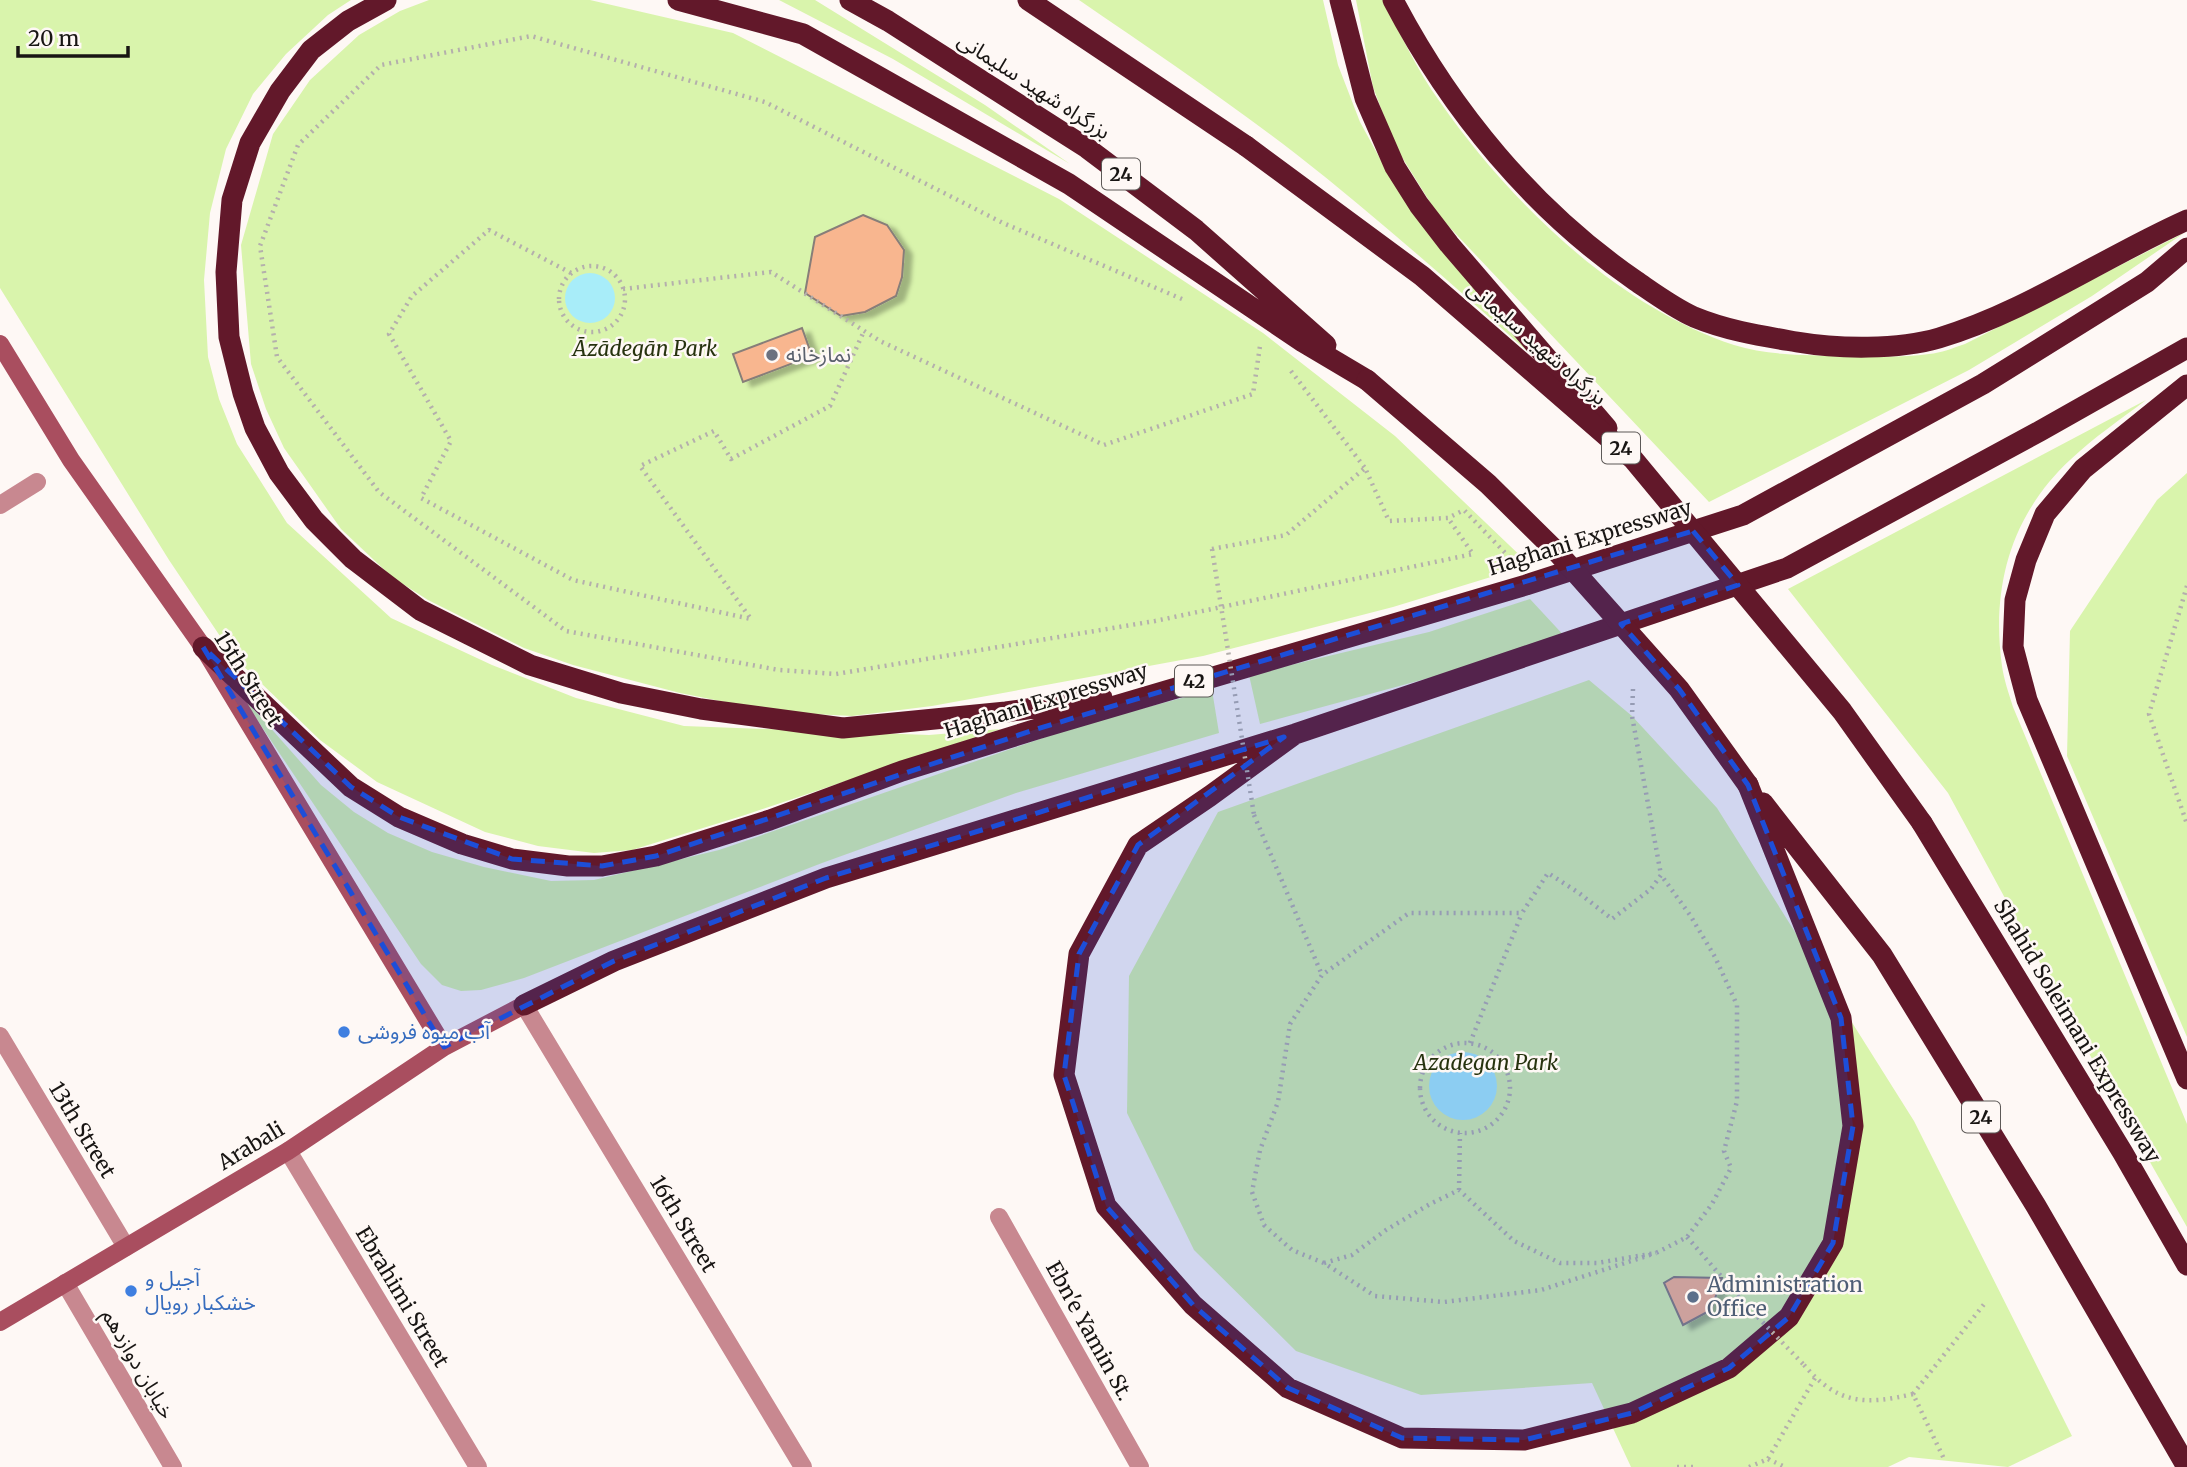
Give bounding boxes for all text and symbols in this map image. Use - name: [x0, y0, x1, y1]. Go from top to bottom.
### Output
- scale bar: [18, 14, 128, 58]
- text: 20 m: [28, 25, 80, 52]
- street label: بزرگراه شهید سلیمانی: [953, 26, 1116, 145]
- road number: 24: [1102, 158, 1140, 190]
- street label: بزرگراه شهید سلیمانی: [1462, 274, 1613, 411]
- park label: Āzādegān Park: [571, 335, 718, 362]
- place label: نمازخانه: [786, 341, 851, 368]
- marker: نمازخانه: [764, 347, 780, 363]
- road number: 24: [1602, 432, 1640, 463]
- street label: Haghani Expressway: [1485, 493, 1696, 581]
- street label: 15th Street: [209, 626, 288, 731]
- street label: Haghani Expressway: [941, 656, 1152, 744]
- road number: 42: [1175, 666, 1213, 696]
- street label: Shahid Soleimani Expressway: [1988, 894, 2167, 1168]
- place label: آب میوه فروشی: [358, 1018, 491, 1045]
- marker: آب میوه فروشی: [336, 1024, 352, 1040]
- park label: Azadegan Park: [1412, 1049, 1559, 1076]
- street label: 13th Street: [43, 1077, 122, 1183]
- road number: 24: [1962, 1102, 2000, 1133]
- street label: Arabali: [212, 1115, 289, 1176]
- street label: 16th Street: [644, 1170, 723, 1277]
- street label: Ebrahimi Street: [350, 1221, 455, 1372]
- street label: Ebn'e Yamin St.: [1040, 1256, 1139, 1405]
- place label: آجیل و خشکبار رویال: [145, 1265, 256, 1316]
- place label: Administration Office: [1706, 1271, 1863, 1322]
- marker: آجیل و خشکبار رویال: [123, 1283, 139, 1299]
- marker: Administration Office: [1685, 1289, 1701, 1305]
- street label: خیابان دوازدهم: [94, 1304, 181, 1425]

